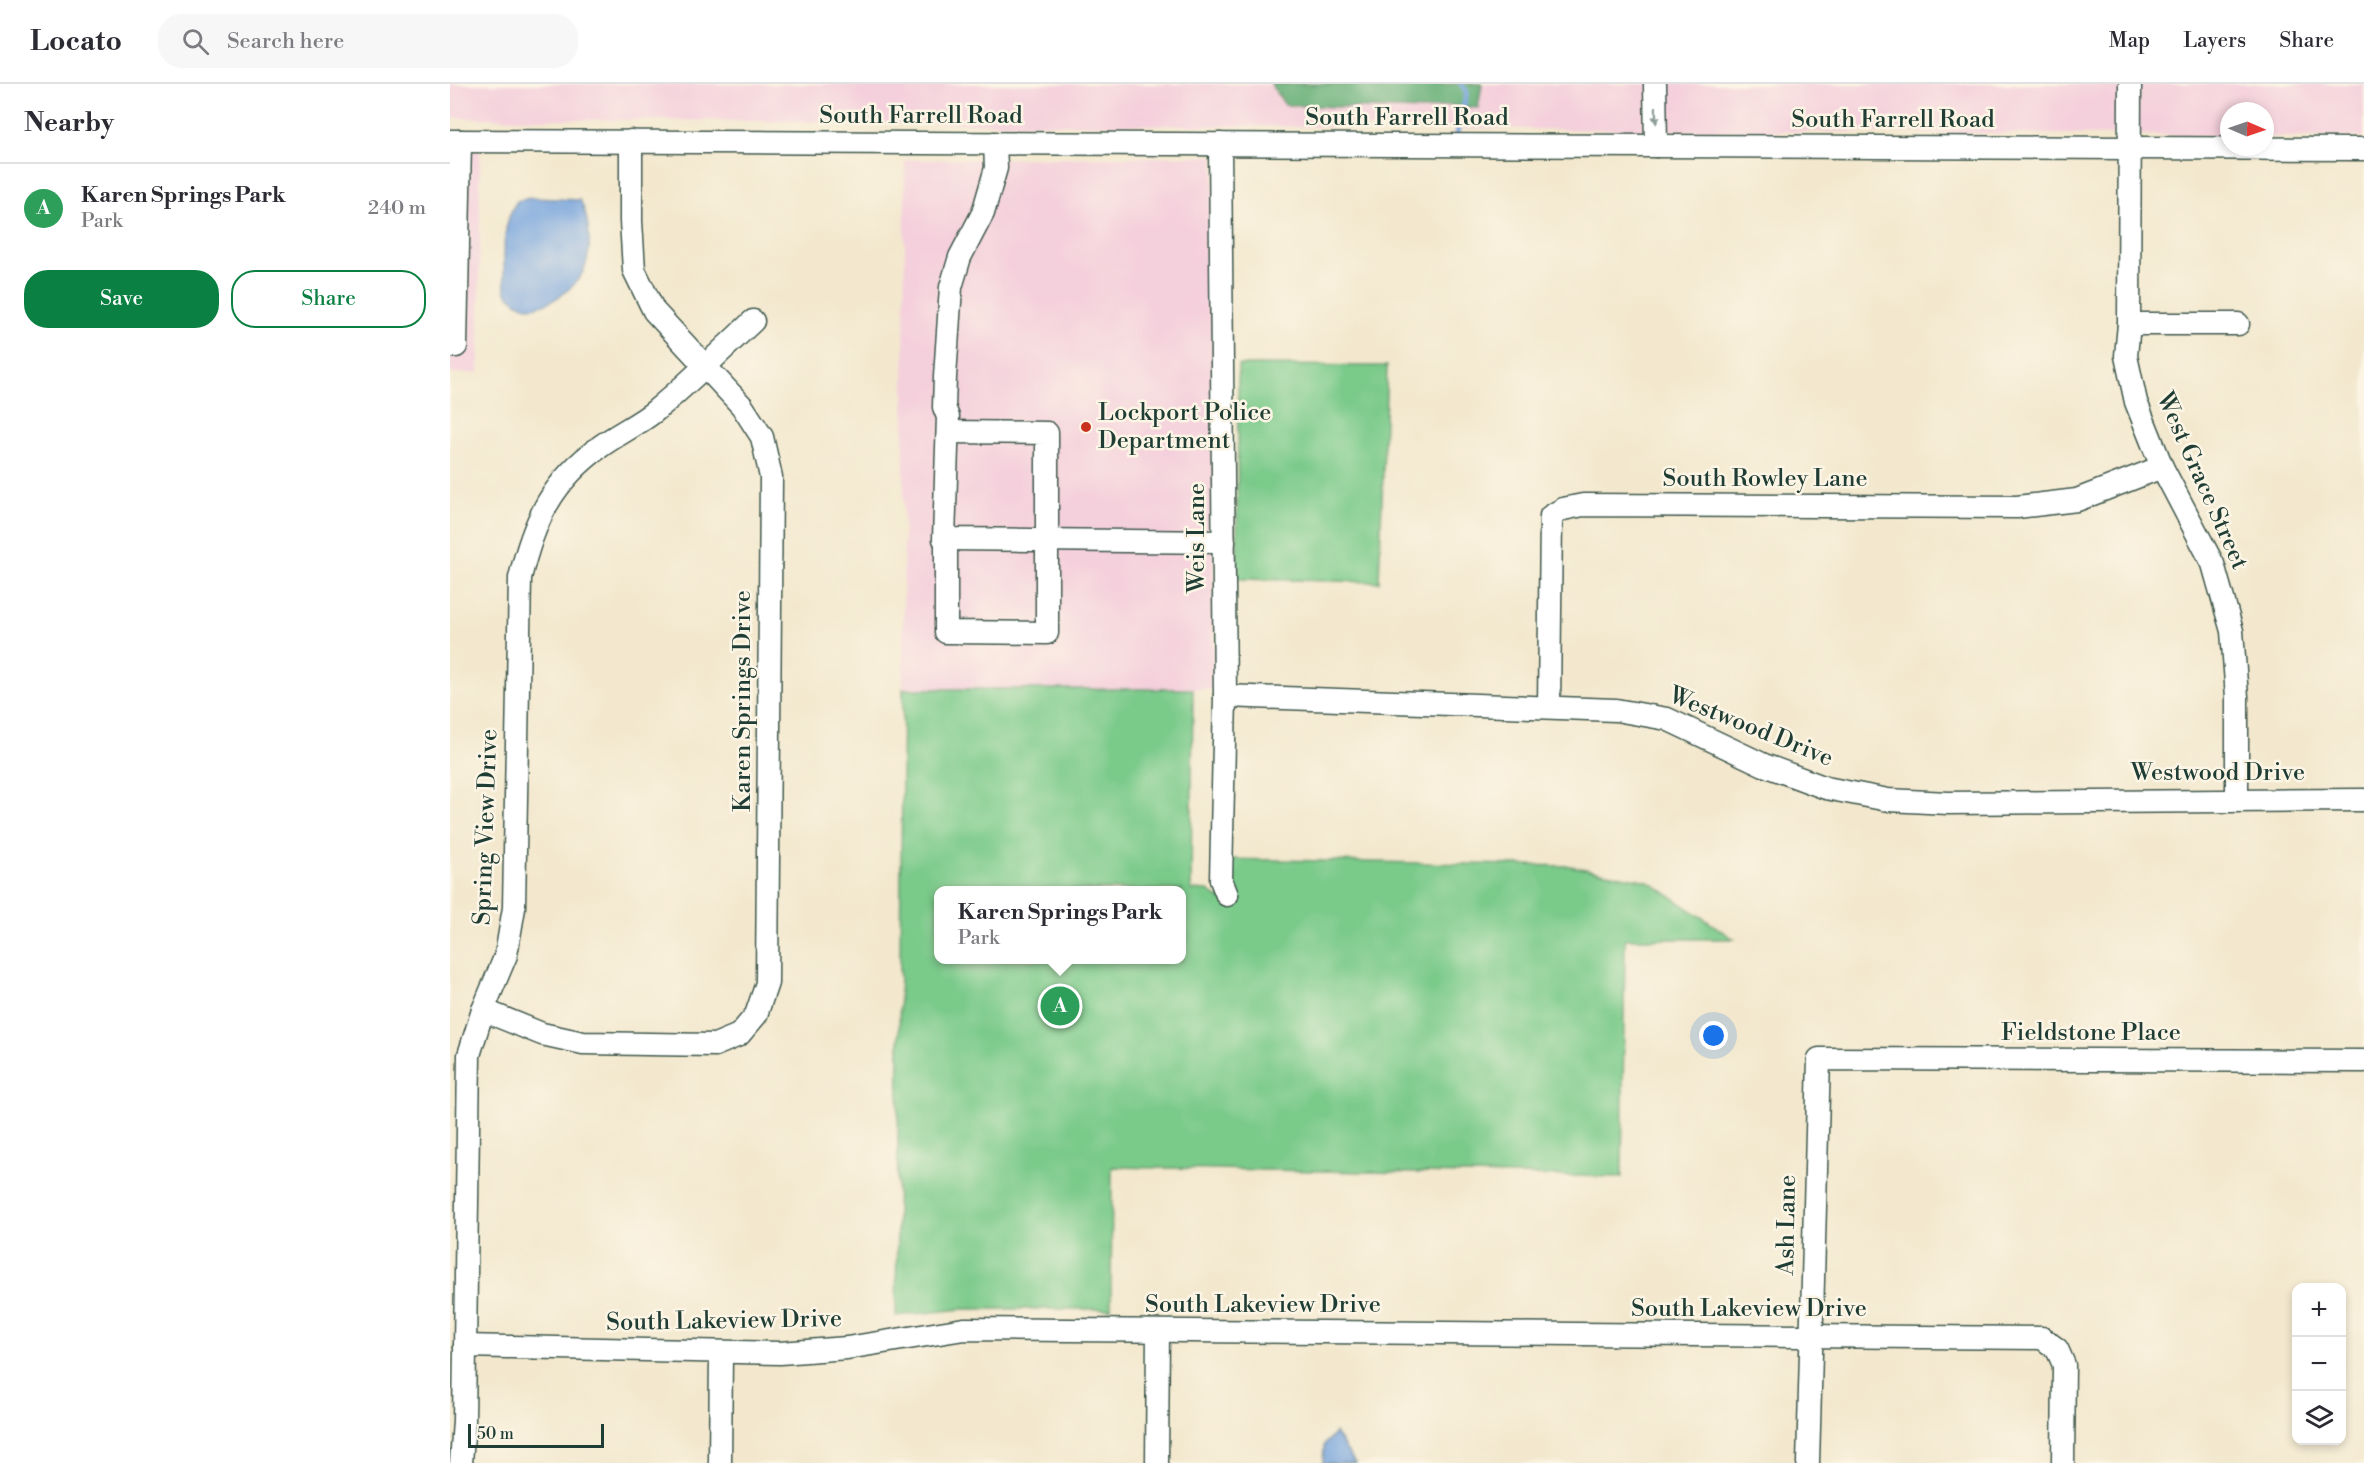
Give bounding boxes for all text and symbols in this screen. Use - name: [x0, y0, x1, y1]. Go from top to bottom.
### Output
- search box: [158, 14, 578, 68]
- text: Locato: [30, 24, 122, 59]
- icon: search: [179, 25, 212, 58]
- text: Search here: [227, 28, 344, 55]
- text: Map: [2109, 28, 2150, 54]
- text: Layers: [2183, 28, 2246, 54]
- text: Share: [2279, 28, 2334, 54]
- street label: South Farrell Road: [819, 101, 1023, 131]
- north arrow: [2220, 102, 2274, 156]
- street label: South Farrell Road: [1305, 103, 1509, 133]
- street label: South Farrell Road: [1791, 105, 1995, 135]
- one-way arrow: [1651, 106, 1660, 125]
- text: Nearby: [24, 107, 114, 139]
- text: Karen Springs Park: [81, 182, 286, 209]
- text: A: [36, 196, 51, 221]
- text: 240 m: [368, 196, 426, 221]
- text: Park: [81, 209, 123, 234]
- button: Save: [24, 270, 219, 328]
- button: Share: [231, 270, 426, 328]
- street label: West Grace Street: [2149, 387, 2255, 575]
- place label: Lockport Police Department: [1098, 398, 1271, 456]
- marker: Lockport Police Department: [1079, 420, 1093, 434]
- street label: South Rowley Lane: [1662, 464, 1868, 494]
- street label: Weis Lane: [1182, 483, 1212, 594]
- street label: Karen Springs Drive: [728, 590, 758, 812]
- street label: Westwood Drive: [1664, 680, 1838, 774]
- street label: Spring View Drive: [468, 728, 504, 926]
- street label: Westwood Drive: [2130, 758, 2305, 788]
- popup: [934, 886, 1186, 964]
- text: Karen Springs Park: [958, 899, 1162, 926]
- text: Park: [958, 926, 999, 951]
- pin: A: [1040, 984, 1080, 1028]
- street label: Fieldstone Place: [2001, 1018, 2181, 1048]
- your location: [1699, 1021, 1728, 1050]
- street label: Ash Lane: [1771, 1174, 1803, 1277]
- map controls: [2292, 1283, 2346, 1445]
- button: +: [2292, 1283, 2346, 1337]
- street label: South Lakeview Drive: [1145, 1290, 1381, 1320]
- street label: South Lakeview Drive: [1631, 1294, 1867, 1324]
- street label: South Lakeview Drive: [606, 1304, 842, 1338]
- button: −: [2292, 1337, 2346, 1391]
- button: layers: [2292, 1391, 2346, 1445]
- scale bar: [468, 1421, 604, 1448]
- text: 50 m: [477, 1424, 514, 1444]

